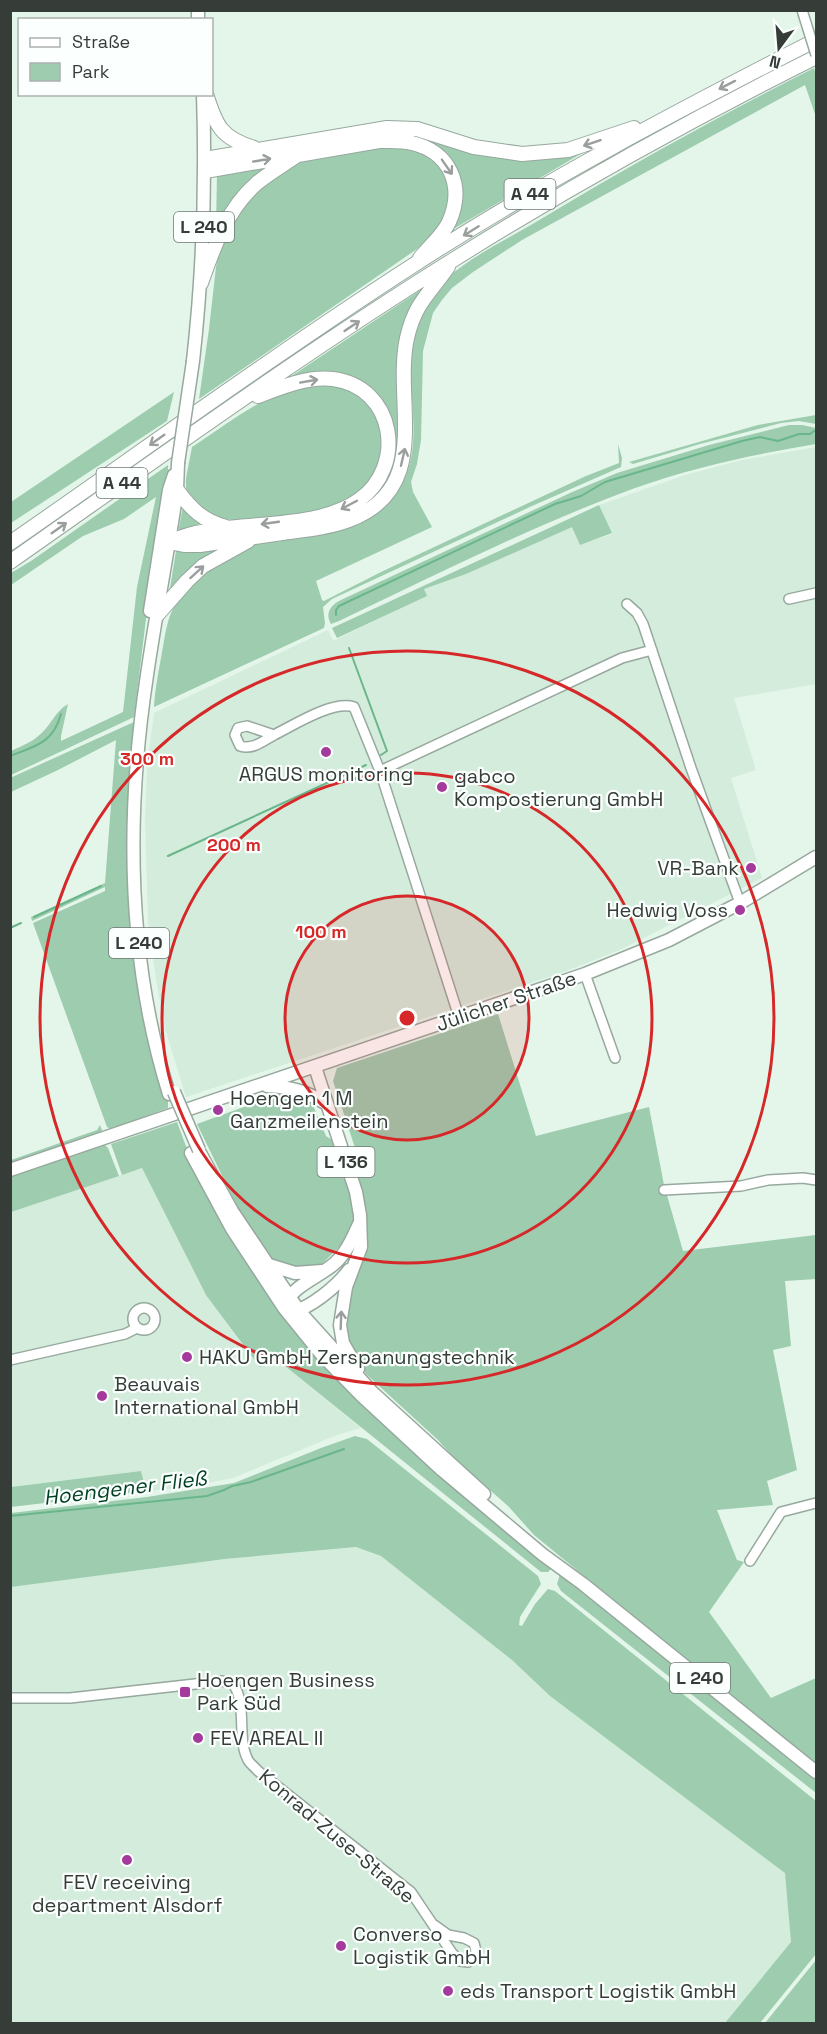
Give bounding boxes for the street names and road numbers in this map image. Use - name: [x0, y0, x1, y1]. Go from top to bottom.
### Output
- road number: A 44: [504, 179, 556, 209]
- road number: L 240: [174, 212, 234, 242]
- road number: A 44: [96, 468, 148, 498]
- road number: L 240: [109, 928, 169, 958]
- street label: Jülicher Straße: [432, 965, 580, 1037]
- road number: L 136: [318, 1147, 374, 1177]
- road number: L 240: [670, 1663, 730, 1693]
- street label: Konrad-Zuse-Straße: [254, 1763, 420, 1909]

